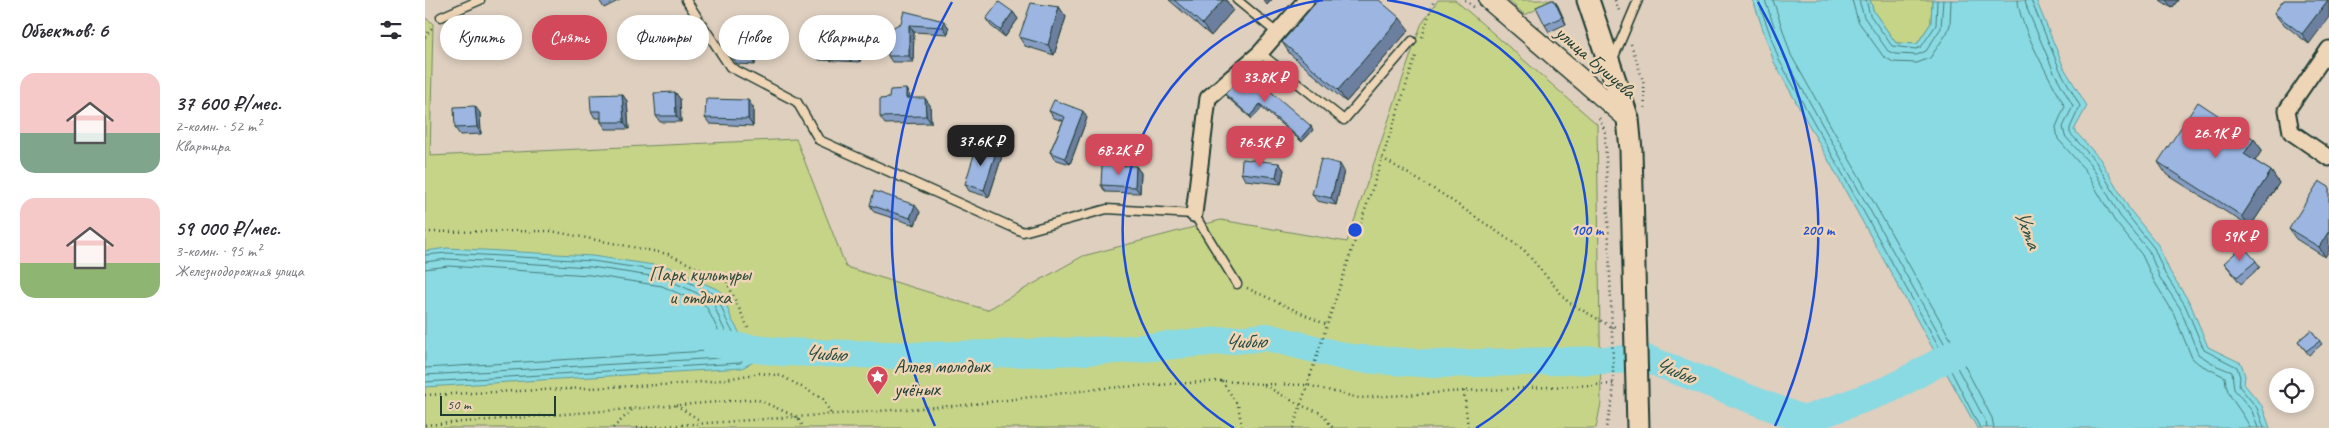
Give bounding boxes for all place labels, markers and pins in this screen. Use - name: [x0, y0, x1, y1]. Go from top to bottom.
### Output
- pin: 33.8K ₽: [1219, 61, 1311, 103]
- pin: 26.1K ₽: [2170, 116, 2262, 159]
- pin: 37.6K ₽: [935, 124, 1027, 167]
- pin: 76.5K ₽: [1214, 126, 1306, 168]
- pin: 68.2K ₽: [1073, 134, 1165, 176]
- pin: 59K ₽: [2205, 220, 2275, 262]
- centre of rings: [1346, 221, 1364, 239]
- place label: Аллея молодых учёных: [893, 354, 992, 402]
- place icon: Аллея молодых учёных: [866, 365, 890, 396]

